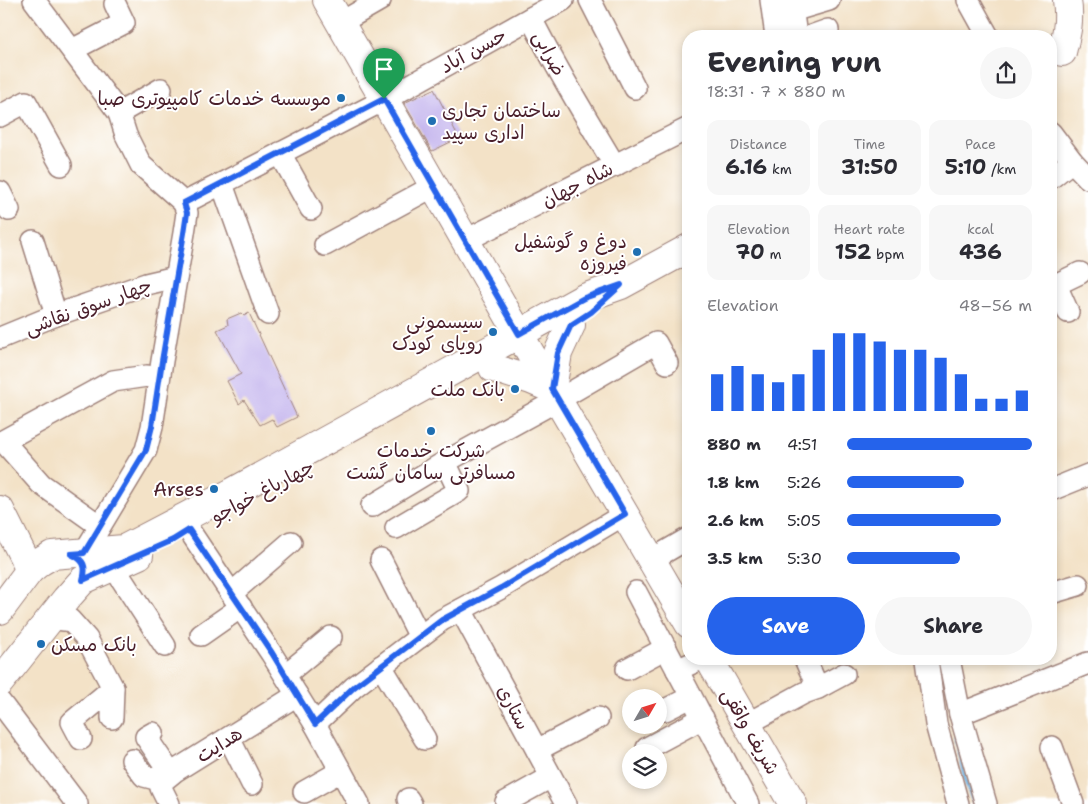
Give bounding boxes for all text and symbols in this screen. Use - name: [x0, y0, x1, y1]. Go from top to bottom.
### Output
- street label: حسن آباد: [436, 22, 511, 79]
- street label: ضرابی: [527, 26, 572, 80]
- text: Evening run: [707, 43, 882, 81]
- button: share: [980, 47, 1032, 99]
- pin: [363, 48, 405, 99]
- icon: arrive: [370, 55, 398, 83]
- text: 18:31 · 7 × 880 m: [707, 81, 845, 102]
- place label: موسسه خدمات کامپیوتری صبا: [98, 86, 331, 111]
- marker: موسسه خدمات کامپیوتری صبا: [335, 92, 347, 104]
- place label: ساختمان تجاری اداری سپید: [442, 98, 561, 145]
- marker: ساختمان تجاری اداری سپید: [426, 115, 438, 127]
- text: Distance: [730, 135, 787, 153]
- text: Time: [853, 135, 886, 153]
- text: Pace: [965, 135, 996, 153]
- text: 6.16: [725, 153, 767, 181]
- text: 31:50: [841, 153, 898, 181]
- text: 5:10: [945, 153, 986, 181]
- street label: شاه جهان: [537, 156, 617, 213]
- text: km: [767, 160, 792, 178]
- text: /km: [986, 160, 1016, 178]
- text: Elevation: [727, 220, 790, 238]
- text: Heart rate: [834, 220, 905, 238]
- text: kcal: [967, 220, 994, 238]
- place label: دوغ و گوشفیل فیروزه: [514, 229, 627, 276]
- text: 70: [735, 238, 765, 266]
- text: 152: [835, 238, 871, 266]
- text: 436: [959, 238, 1002, 266]
- text: m: [765, 245, 782, 263]
- text: bpm: [871, 245, 904, 263]
- marker: دوغ و گوشفیل فیروزه: [631, 246, 643, 258]
- street label: چهار سوق نقاشی: [21, 272, 155, 341]
- text: Elevation: [707, 295, 779, 316]
- text: 48–56 m: [959, 295, 1032, 316]
- place label: سیسمونی رویای کودک: [392, 309, 483, 356]
- marker: سیسمونی رویای کودک: [487, 326, 499, 338]
- place label: بانک ملت: [431, 377, 505, 402]
- marker: بانک ملت: [509, 383, 521, 395]
- marker: شرکت خدمات مسافرتی سامان گشت: [425, 425, 437, 437]
- text: 880 m: [707, 434, 761, 455]
- text: 4:51: [787, 434, 817, 455]
- place label: شرکت خدمات مسافرتی سامان گشت: [346, 438, 516, 485]
- street label: چهارباغ خواجو: [205, 454, 319, 530]
- text: 1.8 km: [707, 472, 759, 493]
- text: 5:26: [787, 472, 821, 493]
- place label: Arses: [153, 477, 204, 502]
- marker: Arses: [208, 483, 220, 495]
- text: 2.6 km: [707, 510, 764, 531]
- text: 5:05: [787, 510, 821, 531]
- text: 3.5 km: [707, 548, 763, 569]
- text: 5:30: [787, 548, 822, 569]
- button: Save: [707, 597, 865, 655]
- button: Share: [875, 597, 1032, 655]
- place label: بانک مسکن: [51, 632, 137, 657]
- marker: بانک مسکن: [35, 638, 47, 650]
- street label: ستاری: [491, 681, 536, 734]
- street label: شریف واقفی: [716, 683, 785, 779]
- north arrow: [622, 689, 668, 734]
- map controls: [622, 689, 667, 789]
- street label: هدایت: [191, 721, 247, 768]
- button: layers: [622, 744, 667, 789]

